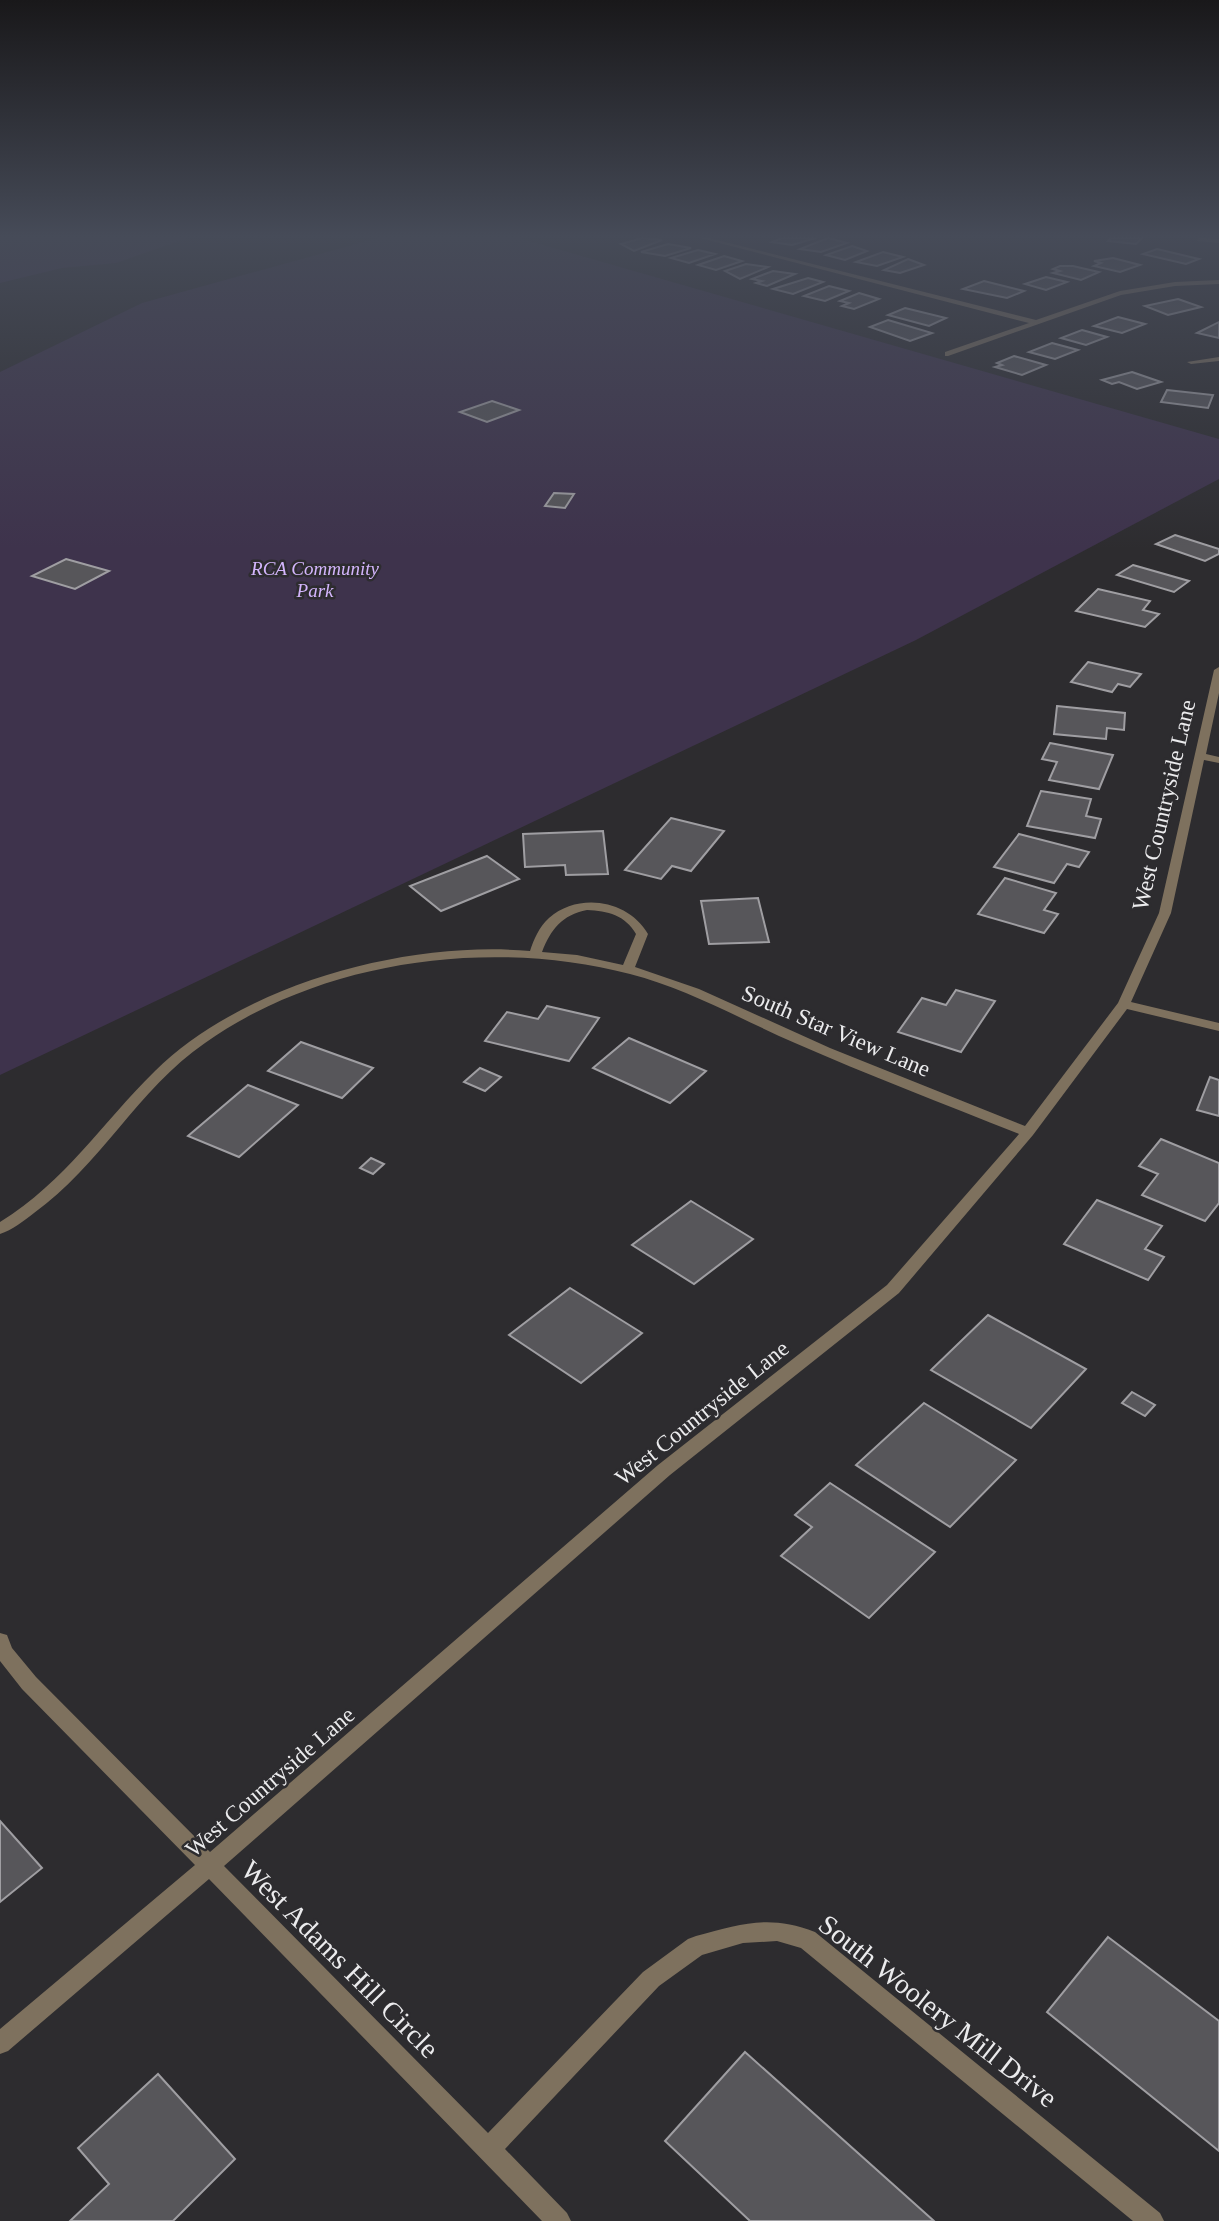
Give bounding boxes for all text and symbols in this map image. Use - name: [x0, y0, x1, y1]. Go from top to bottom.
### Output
- park label: RCA Community Park: [250, 558, 380, 601]
- street label: West Countryside Lane: [1128, 697, 1200, 913]
- street label: South Star View Lane: [738, 980, 934, 1082]
- street label: West Countryside Lane: [610, 1336, 794, 1490]
- street label: West Countryside Lane: [181, 1702, 359, 1862]
- street label: West Adams Hill Circle: [235, 1854, 445, 2064]
- street label: South Woolery Mill Drive: [813, 1908, 1063, 2114]

